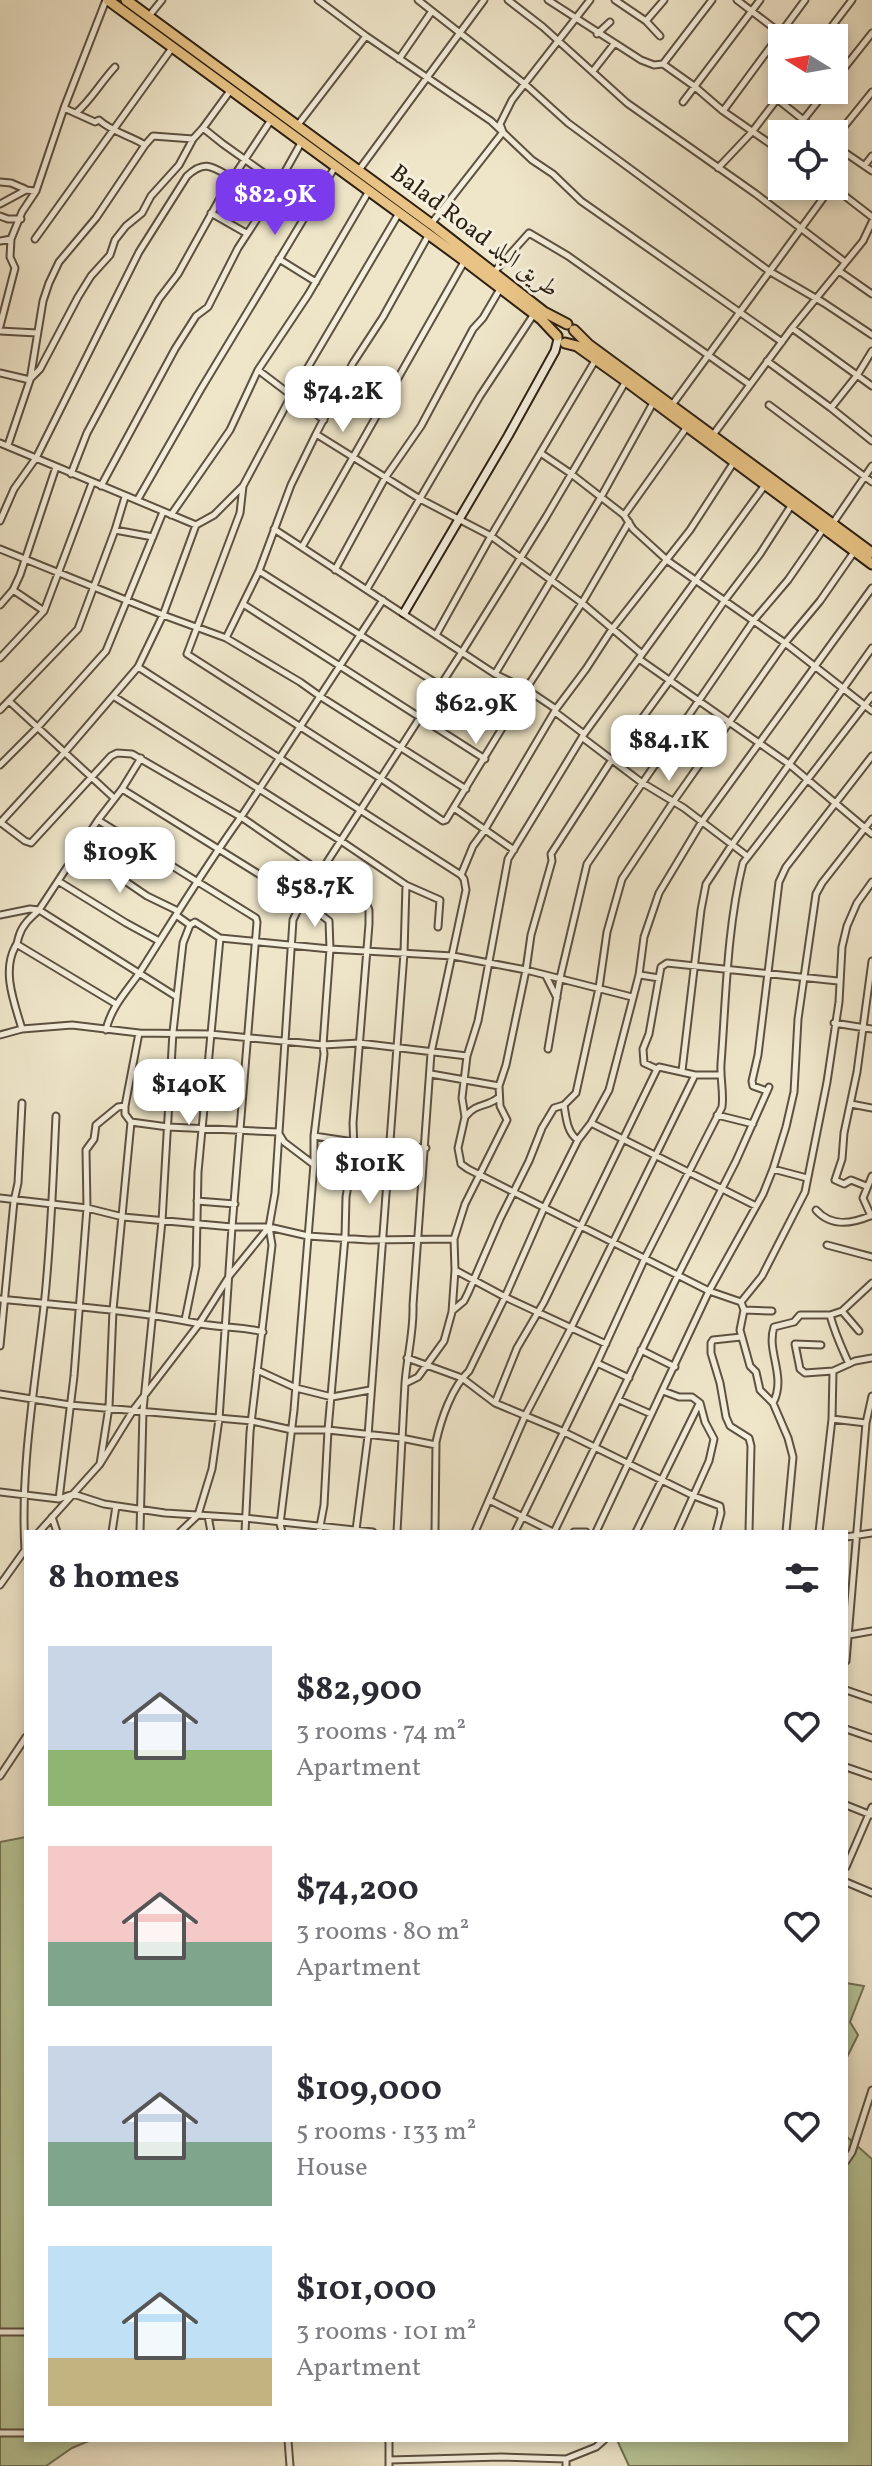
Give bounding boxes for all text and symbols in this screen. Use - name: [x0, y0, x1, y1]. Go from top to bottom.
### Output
- north arrow: [768, 24, 848, 104]
- map controls: [768, 24, 848, 200]
- button: locate: [768, 120, 848, 200]
- street label: Balad Road طريق البلد: [382, 157, 566, 307]
- pin: $82.9K: [210, 169, 340, 237]
- text: $82.9K: [234, 177, 316, 213]
- pin: $74.2K: [278, 366, 408, 434]
- text: $74.2K: [303, 374, 383, 410]
- pin: $62.9K: [411, 678, 541, 746]
- text: $62.9K: [435, 686, 517, 722]
- pin: $84.1K: [604, 715, 734, 783]
- text: $84.1K: [629, 723, 709, 759]
- pin: $109K: [64, 827, 176, 895]
- text: $109K: [83, 835, 157, 871]
- pin: $58.7K: [250, 861, 380, 929]
- text: $58.7K: [276, 869, 354, 905]
- pin: $140K: [133, 1059, 245, 1127]
- text: $140K: [151, 1067, 227, 1103]
- pin: $101K: [314, 1138, 426, 1206]
- text: $101K: [335, 1146, 405, 1182]
- text: 8 homes: [48, 1555, 180, 1602]
- icon: filters: [780, 1556, 824, 1600]
- text: $82,900: [296, 1667, 422, 1714]
- icon: home: [112, 1678, 208, 1774]
- icon: heart: [780, 1704, 824, 1748]
- text: 3 rooms · 74 m²: [296, 1714, 466, 1750]
- text: Apartment: [296, 1750, 421, 1786]
- text: $74,200: [296, 1867, 419, 1914]
- icon: home: [112, 1878, 208, 1974]
- icon: heart: [780, 1904, 824, 1948]
- text: 3 rooms · 80 m²: [296, 1914, 469, 1950]
- text: Apartment: [296, 1950, 421, 1986]
- text: $109,000: [296, 2067, 442, 2114]
- icon: home: [112, 2078, 208, 2174]
- icon: heart: [780, 2104, 824, 2148]
- text: 5 rooms · 133 m²: [296, 2114, 476, 2150]
- text: House: [296, 2150, 368, 2186]
- text: $101,000: [296, 2267, 437, 2314]
- icon: home: [112, 2278, 208, 2374]
- icon: heart: [780, 2304, 824, 2348]
- text: 3 rooms · 101 m²: [296, 2314, 476, 2350]
- text: Apartment: [296, 2350, 421, 2386]

